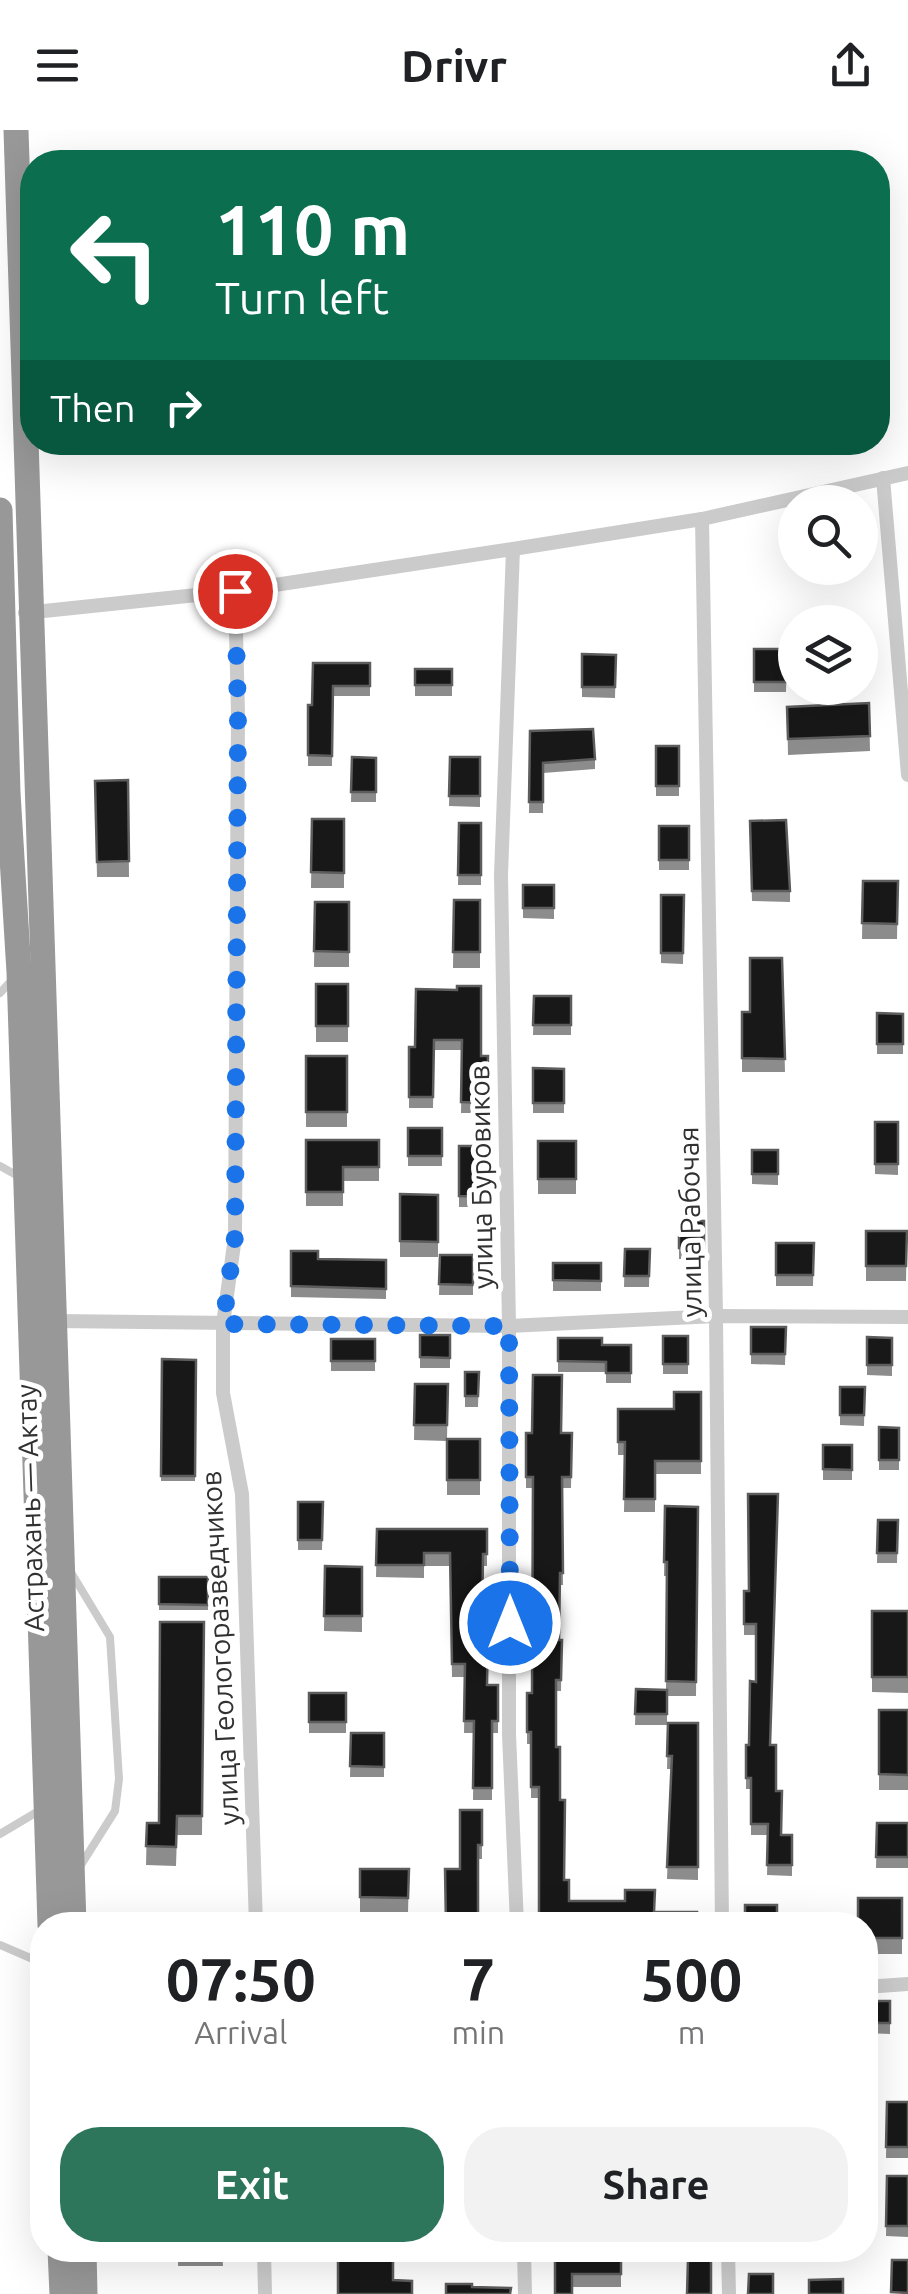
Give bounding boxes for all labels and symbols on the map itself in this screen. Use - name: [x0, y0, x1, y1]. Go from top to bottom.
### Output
- pin: [193, 549, 278, 634]
- street label: улица Буровиков: [463, 1065, 498, 1289]
- street label: улица Рабочая: [672, 1126, 707, 1318]
- street label: Астрахань — Актау: [10, 1384, 49, 1632]
- street label: улица Геологоразведчиков: [195, 1470, 244, 1826]
- position arrow: [458, 1571, 562, 1675]

